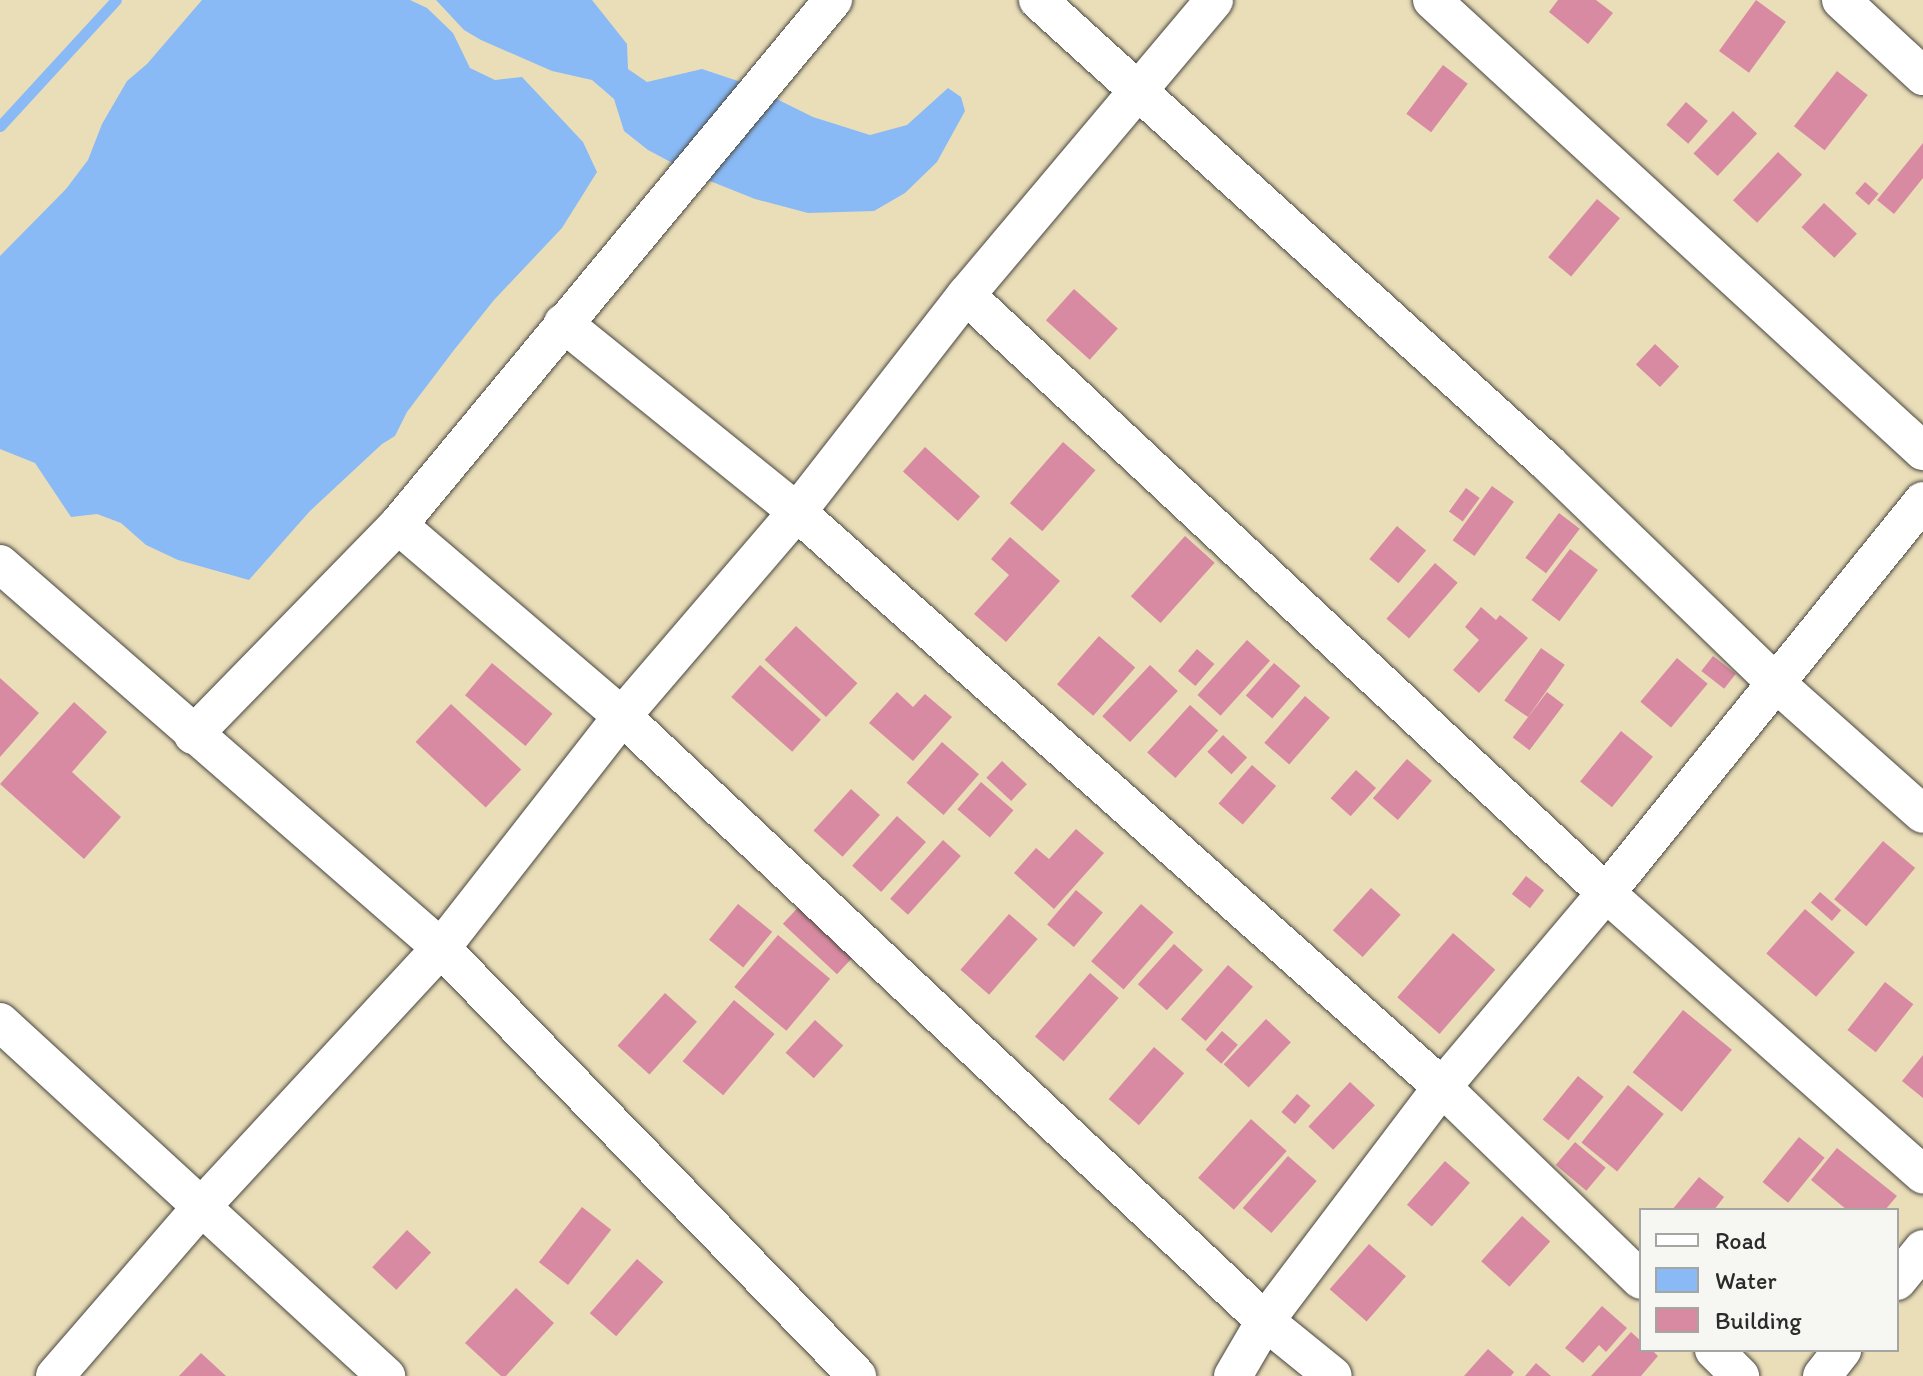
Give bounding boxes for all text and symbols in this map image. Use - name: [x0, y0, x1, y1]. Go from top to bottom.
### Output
- legend: [1639, 1208, 1899, 1352]
- text: Road: [1715, 1226, 1767, 1255]
- text: Water: [1715, 1266, 1777, 1295]
- text: Building: [1715, 1306, 1802, 1335]

